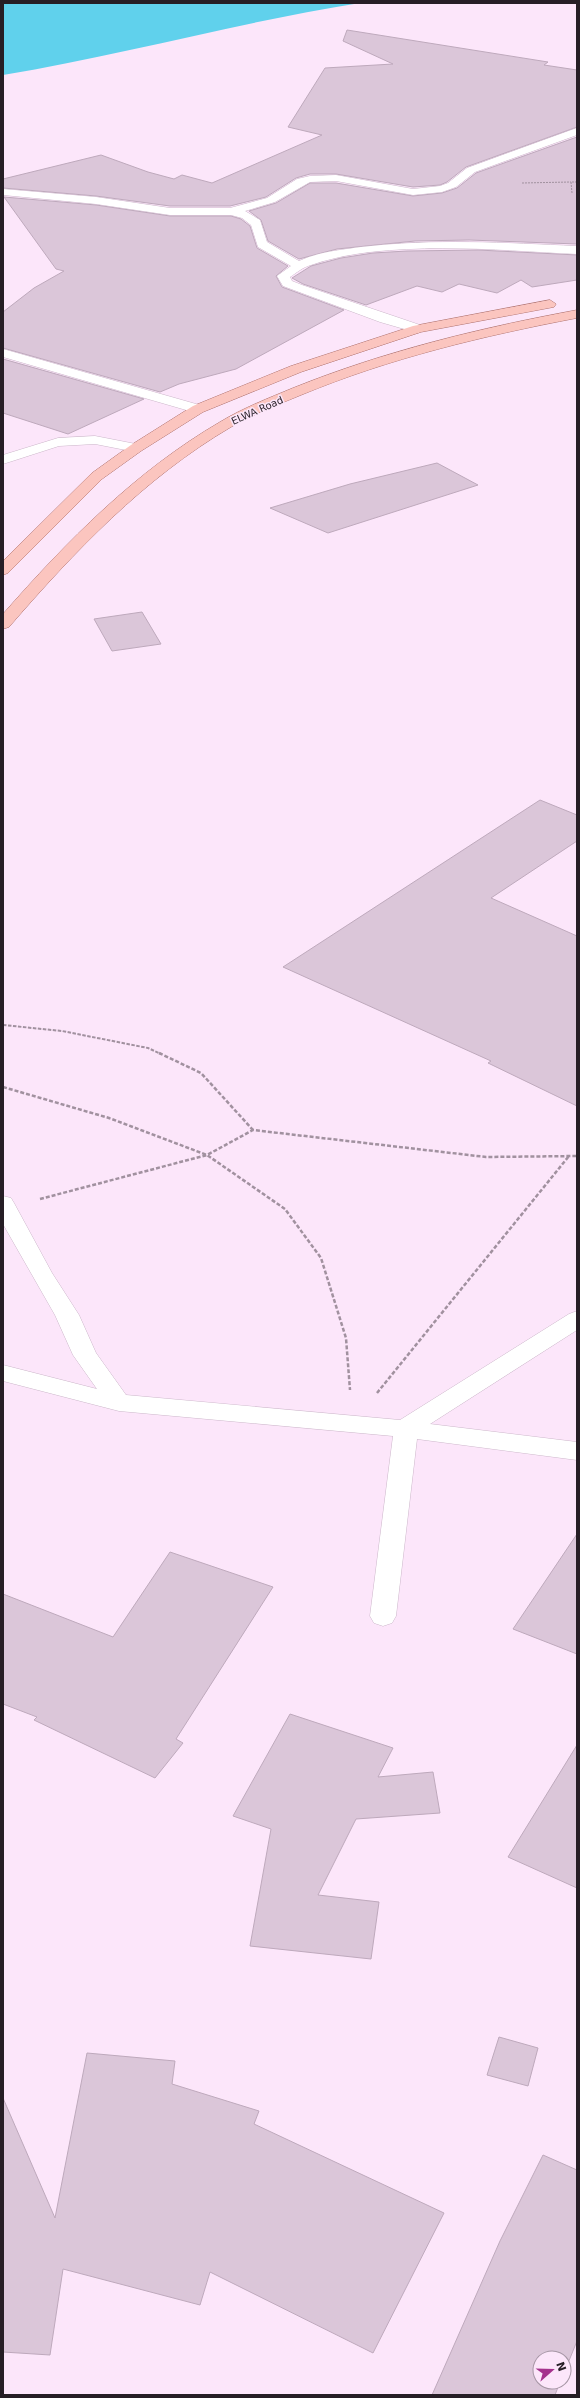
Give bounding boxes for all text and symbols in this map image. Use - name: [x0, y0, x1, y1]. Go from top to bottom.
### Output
- street label: ELWA Road: [230, 394, 285, 427]
- north arrow: [532, 2350, 572, 2390]
- text: N: [553, 2360, 569, 2373]

